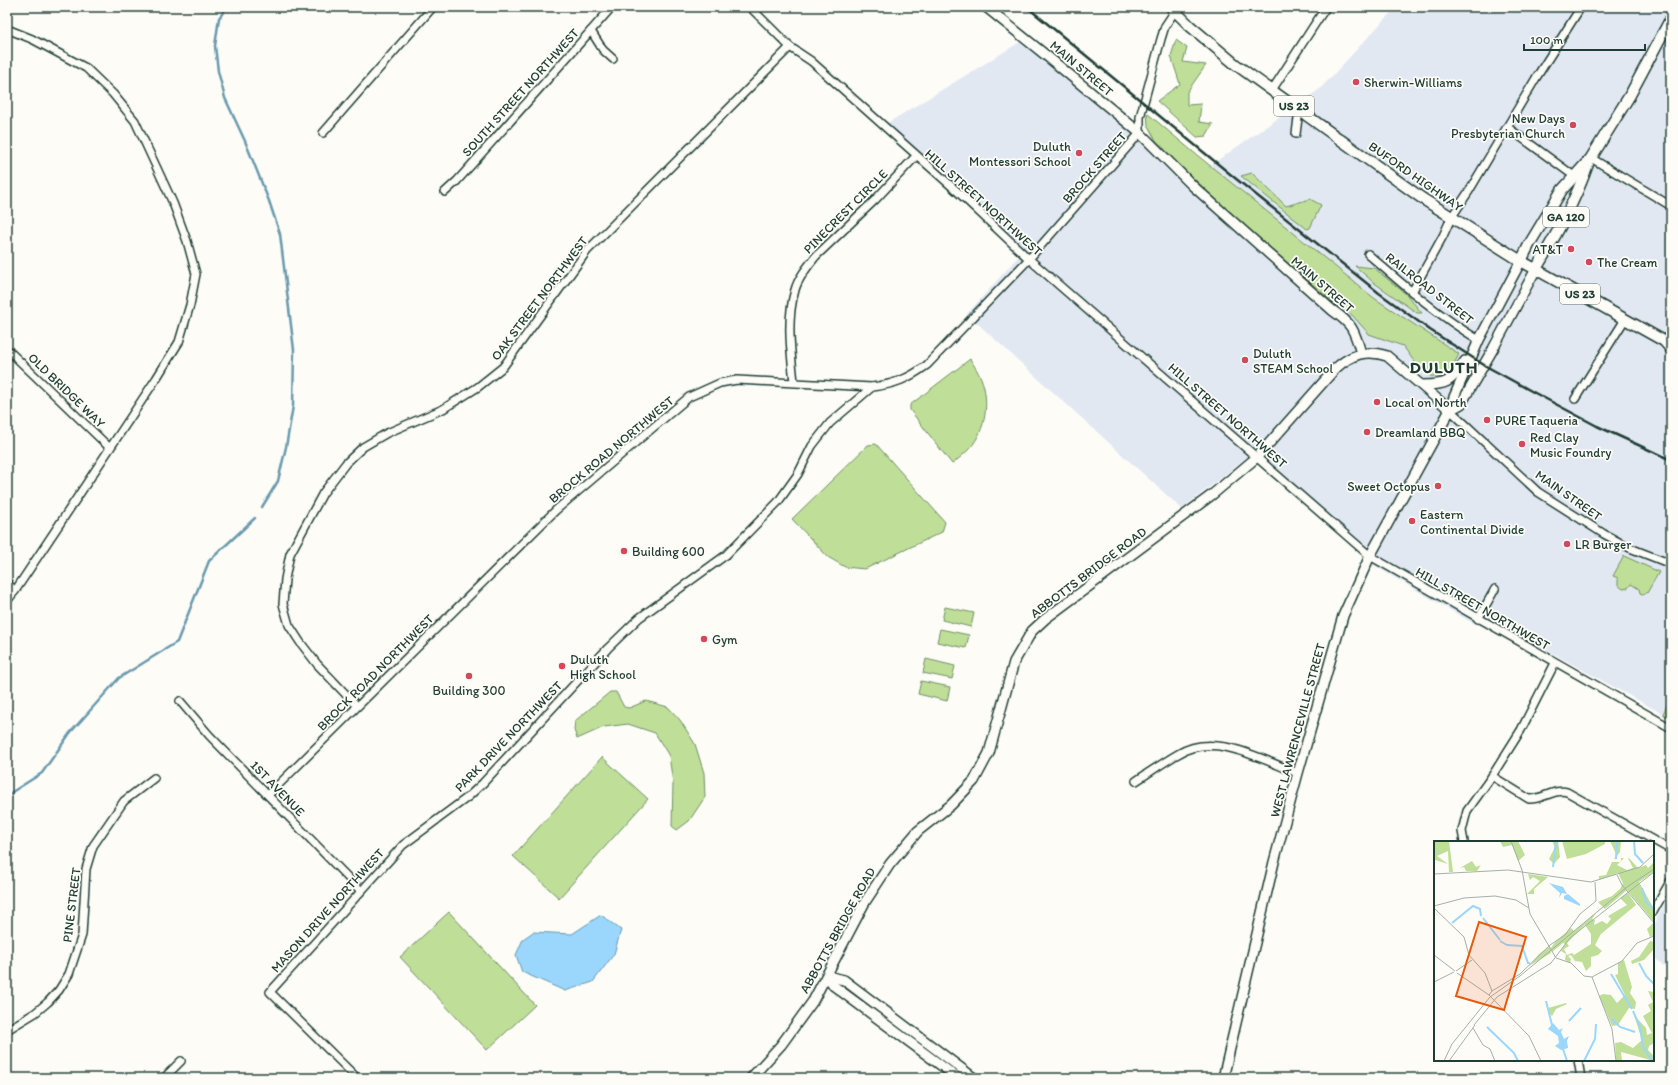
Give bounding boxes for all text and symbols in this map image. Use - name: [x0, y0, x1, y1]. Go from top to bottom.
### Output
- street label: SOUTH STREET NORTHWEST: [459, 25, 582, 159]
- scale bar: [1524, 26, 1645, 52]
- text: 100 m: [1530, 33, 1563, 47]
- street label: MAIN STREET: [1047, 38, 1117, 100]
- place label: Sherwin-Williams: [1364, 75, 1463, 90]
- marker: Sherwin-Williams: [1351, 77, 1361, 87]
- road number: US 23: [1274, 96, 1314, 116]
- place label: New Days Presbyterian Church: [1451, 111, 1565, 141]
- marker: New Days Presbyterian Church: [1568, 120, 1578, 130]
- street label: BROCK STREET: [1059, 128, 1130, 206]
- street label: BUFORD HIGHWAY: [1366, 138, 1466, 215]
- place label: Duluth Montessori School: [969, 139, 1071, 169]
- street label: HILL STREET NORTHWEST: [922, 146, 1046, 259]
- marker: Duluth Montessori School: [1074, 148, 1084, 158]
- street label: PINECREST CIRCLE: [800, 166, 891, 257]
- road number: GA 120: [1543, 207, 1589, 227]
- street label: OAK STREET NORTHWEST: [488, 233, 591, 363]
- place label: AT&T: [1532, 242, 1564, 257]
- marker: AT&T: [1566, 244, 1576, 254]
- street label: RAILROAD STREET: [1383, 249, 1477, 328]
- street label: MAIN STREET: [1288, 253, 1358, 316]
- place label: The Cream: [1597, 255, 1658, 270]
- marker: The Cream: [1584, 257, 1594, 267]
- road number: US 23: [1560, 284, 1600, 304]
- place label: Duluth STEAM School: [1253, 346, 1333, 376]
- street label: OLD BRIDGE WAY: [25, 350, 109, 431]
- marker: Duluth STEAM School: [1240, 355, 1250, 365]
- district label: DULUTH: [1409, 357, 1479, 377]
- street label: HILL STREET NORTHWEST: [1165, 360, 1291, 472]
- street label: BROCK ROAD NORTHWEST: [546, 392, 677, 506]
- place label: Local on North: [1385, 395, 1467, 410]
- marker: Local on North: [1372, 397, 1382, 407]
- place label: PURE Taqueria: [1495, 413, 1579, 428]
- marker: PURE Taqueria: [1482, 415, 1492, 425]
- place label: Dreamland BBQ: [1375, 425, 1466, 440]
- marker: Dreamland BBQ: [1362, 427, 1372, 437]
- place label: Red Clay Music Foundry: [1530, 430, 1611, 460]
- marker: Red Clay Music Foundry: [1517, 439, 1527, 449]
- street label: MAIN STREET: [1532, 467, 1606, 524]
- place label: Sweet Octopus: [1347, 479, 1430, 494]
- marker: Sweet Octopus: [1433, 481, 1443, 491]
- place label: Eastern Continental Divide: [1420, 507, 1524, 537]
- marker: Eastern Continental Divide: [1407, 516, 1417, 526]
- street label: ABBOTTS BRIDGE ROAD: [1027, 524, 1149, 621]
- place label: LR Burger: [1575, 537, 1632, 552]
- marker: LR Burger: [1562, 539, 1572, 549]
- place label: Building 600: [632, 544, 705, 559]
- marker: Building 600: [619, 546, 629, 556]
- street label: HILL STREET NORTHWEST: [1413, 564, 1553, 653]
- street label: BROCK ROAD NORTHWEST: [314, 611, 437, 734]
- place label: Gym: [712, 632, 738, 647]
- marker: Gym: [699, 634, 709, 644]
- street label: WEST LAWRENCEVILLE STREET: [1267, 641, 1328, 819]
- place label: Duluth High School: [570, 652, 636, 682]
- marker: Duluth High School: [557, 661, 567, 671]
- marker: Building 300: [464, 671, 474, 681]
- street label: PARK DRIVE NORTHWEST: [452, 677, 566, 795]
- place label: Building 300: [433, 683, 505, 698]
- street label: 1ST AVENUE: [247, 757, 308, 819]
- inset map: [1434, 841, 1654, 1061]
- street label: MASON DRIVE NORTHWEST: [268, 845, 387, 975]
- street label: ABBOTTS BRIDGE ROAD: [797, 865, 878, 996]
- street label: PINE STREET: [59, 866, 84, 943]

